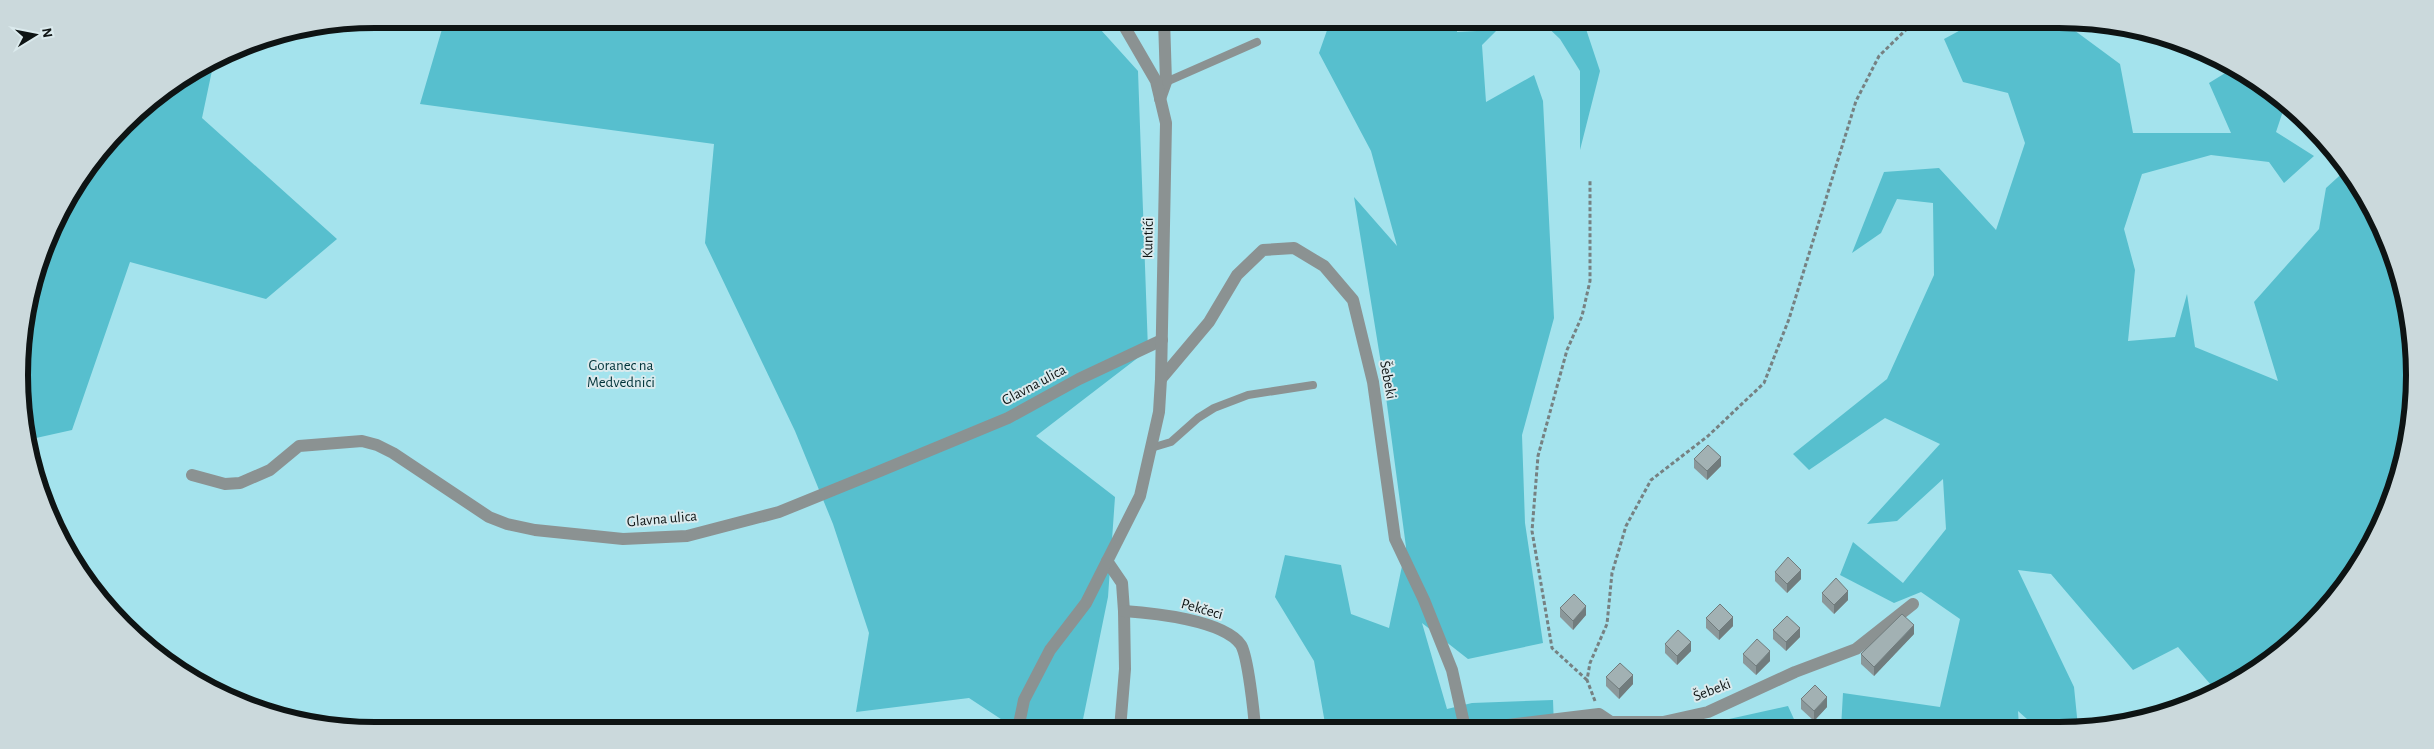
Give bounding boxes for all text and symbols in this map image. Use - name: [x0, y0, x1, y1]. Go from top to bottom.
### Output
- north arrow: [10, 10, 60, 60]
- text: N: [39, 27, 55, 39]
- street label: Kuntići: [1140, 217, 1156, 259]
- park label: Goranec na Medvednici: [587, 358, 655, 390]
- street label: Šebeki: [1377, 359, 1400, 400]
- street label: Glavna ulica: [999, 362, 1069, 408]
- street label: Glavna ulica: [626, 508, 698, 530]
- street label: Pekčeci: [1179, 596, 1225, 622]
- street label: Šebeki: [1691, 675, 1733, 704]

